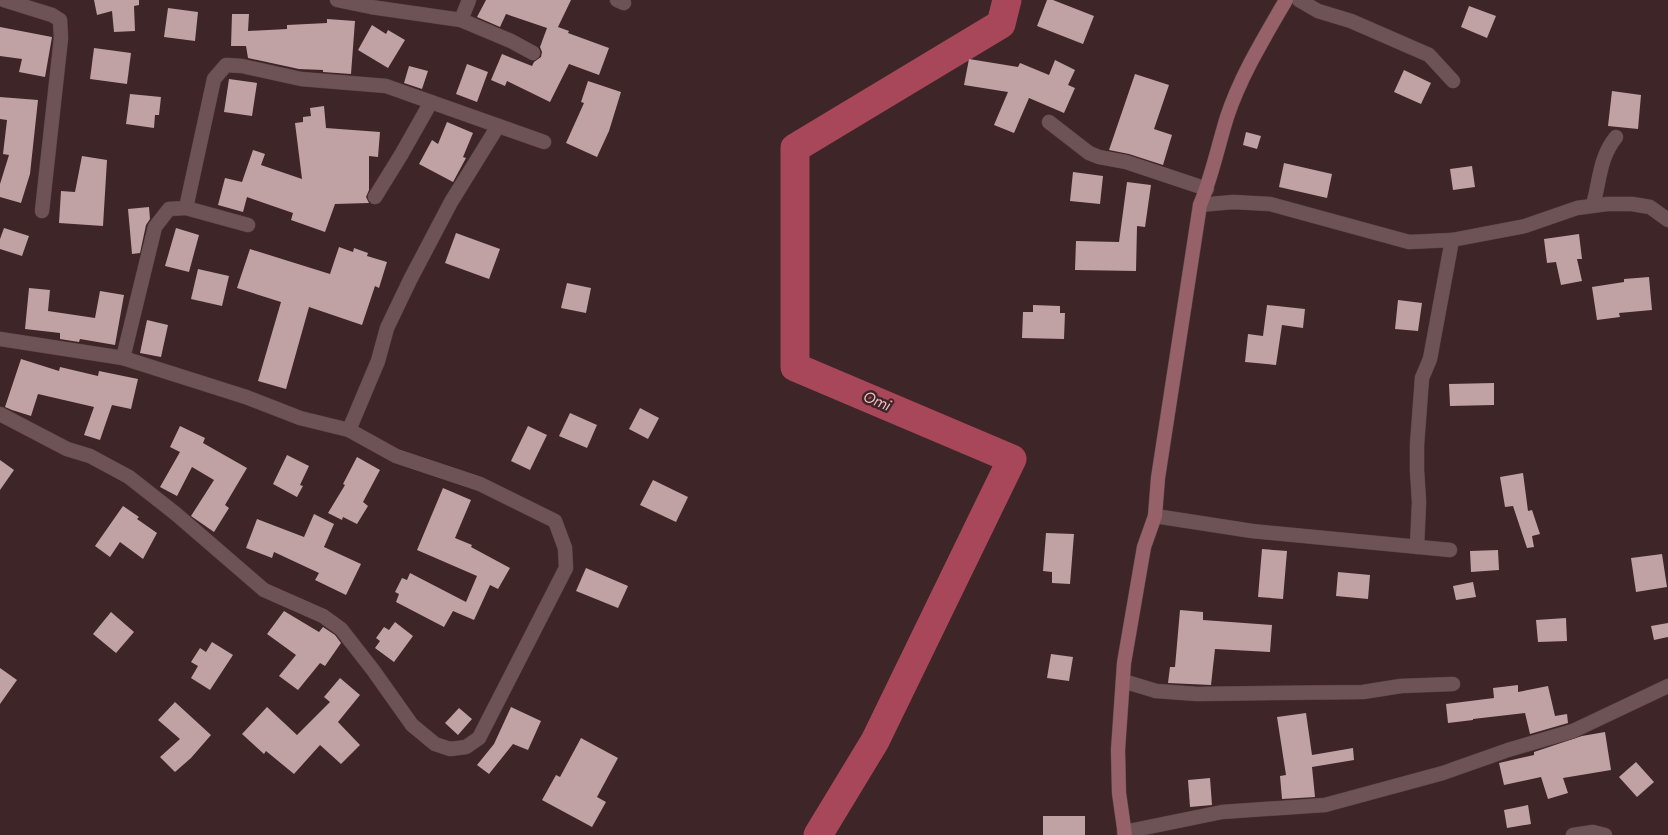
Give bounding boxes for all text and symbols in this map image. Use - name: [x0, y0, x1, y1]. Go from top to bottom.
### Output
- water label: Omi: [861, 387, 894, 415]

